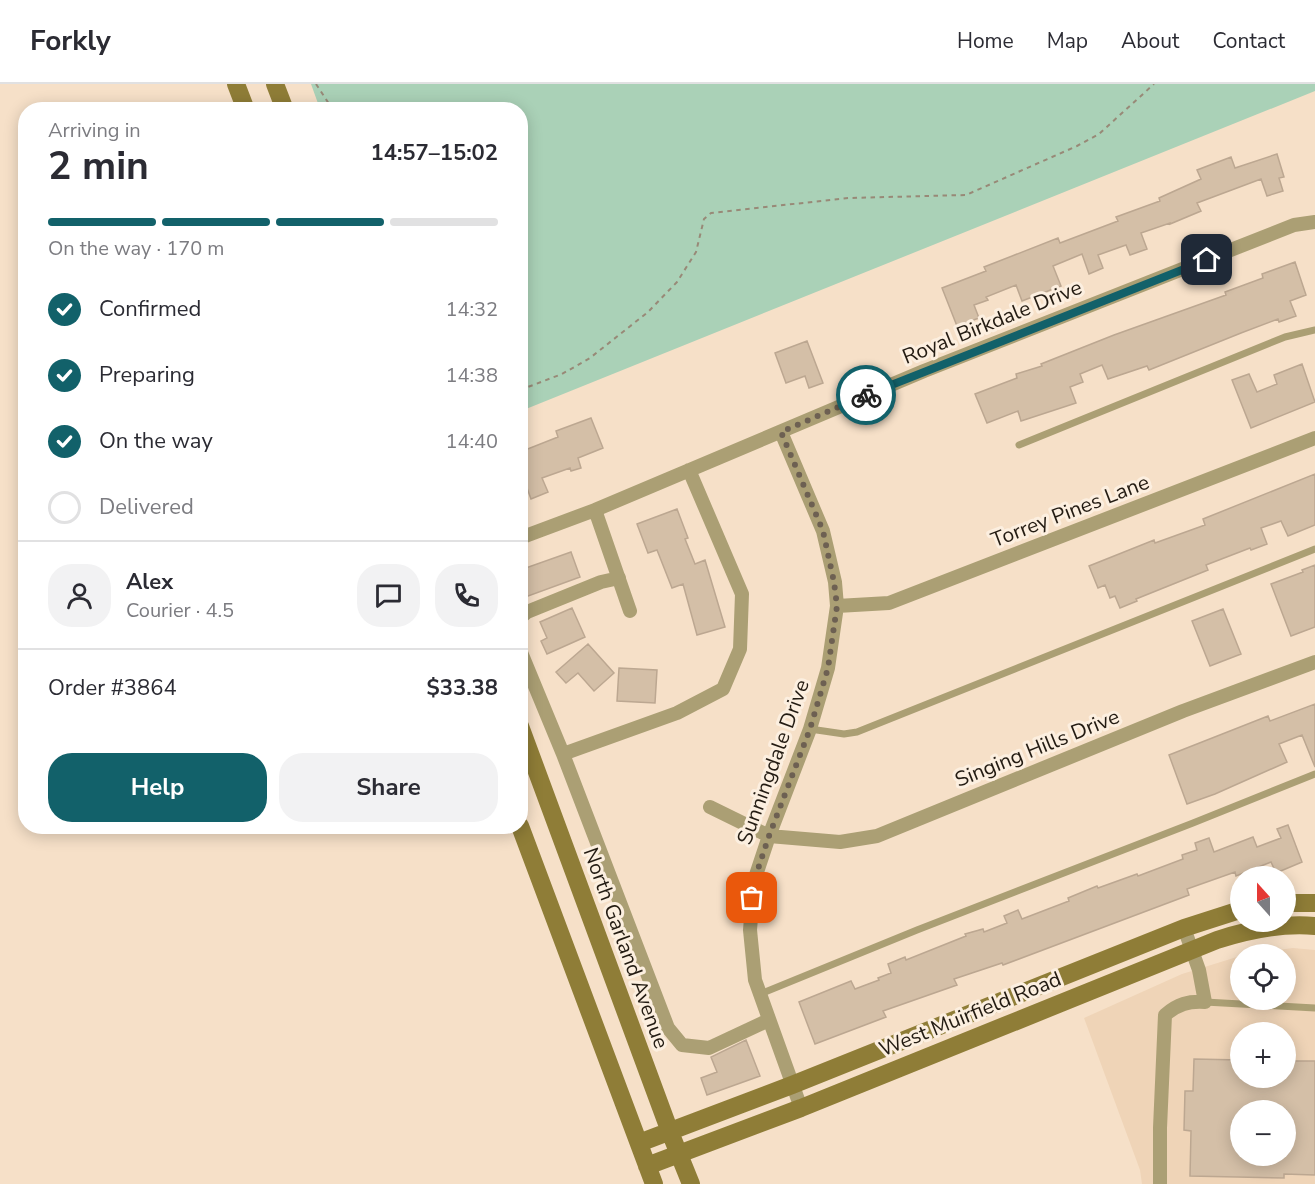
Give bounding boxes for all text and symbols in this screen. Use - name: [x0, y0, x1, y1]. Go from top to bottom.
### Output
- text: Forkly: [30, 22, 111, 60]
- text: Home: [957, 27, 1014, 55]
- text: Map: [1047, 27, 1088, 55]
- text: About: [1121, 27, 1179, 55]
- text: Contact: [1212, 27, 1285, 55]
- text: Arriving in: [48, 117, 141, 144]
- text: 14:57–15:02: [370, 138, 498, 168]
- text: 2 min: [48, 140, 149, 193]
- pin: [1181, 234, 1232, 285]
- text: On the way · 170 m: [48, 235, 224, 262]
- icon: home: [1190, 243, 1223, 276]
- street label: Royal Birkdale Drive: [898, 273, 1086, 371]
- icon: check: [48, 293, 81, 326]
- text: Confirmed: [99, 294, 201, 324]
- text: 14:32: [445, 296, 498, 323]
- icon: check: [48, 359, 81, 392]
- text: Preparing: [99, 360, 195, 390]
- text: 14:38: [445, 362, 498, 389]
- courier: [836, 365, 896, 425]
- icon: bike: [850, 379, 883, 412]
- icon: check: [48, 425, 81, 458]
- text: On the way: [99, 426, 213, 456]
- text: 14:40: [445, 428, 498, 455]
- street label: Torrey Pines Lane: [987, 468, 1153, 554]
- text: Delivered: [99, 492, 194, 522]
- button: person: [48, 564, 111, 627]
- button: chat: [357, 564, 420, 627]
- button: phone: [435, 564, 498, 627]
- text: Alex: [126, 567, 173, 597]
- text: Courier · 4.5: [126, 597, 234, 624]
- text: Order #3864: [48, 673, 177, 703]
- text: $33.38: [427, 673, 498, 703]
- street label: Sunningdale Drive: [730, 676, 816, 848]
- street label: Singing Hills Drive: [951, 702, 1123, 794]
- button: Help: [48, 753, 267, 822]
- button: Share: [279, 753, 498, 822]
- street label: North Garland Avenue: [577, 843, 675, 1053]
- north arrow: [1230, 866, 1296, 932]
- map controls: [1230, 866, 1296, 1166]
- pin: [726, 872, 777, 923]
- icon: bag: [735, 881, 768, 914]
- button: locate: [1230, 944, 1296, 1010]
- street label: West Muirfield Road: [875, 965, 1065, 1063]
- button: +: [1230, 1022, 1296, 1088]
- button: −: [1230, 1100, 1296, 1166]

